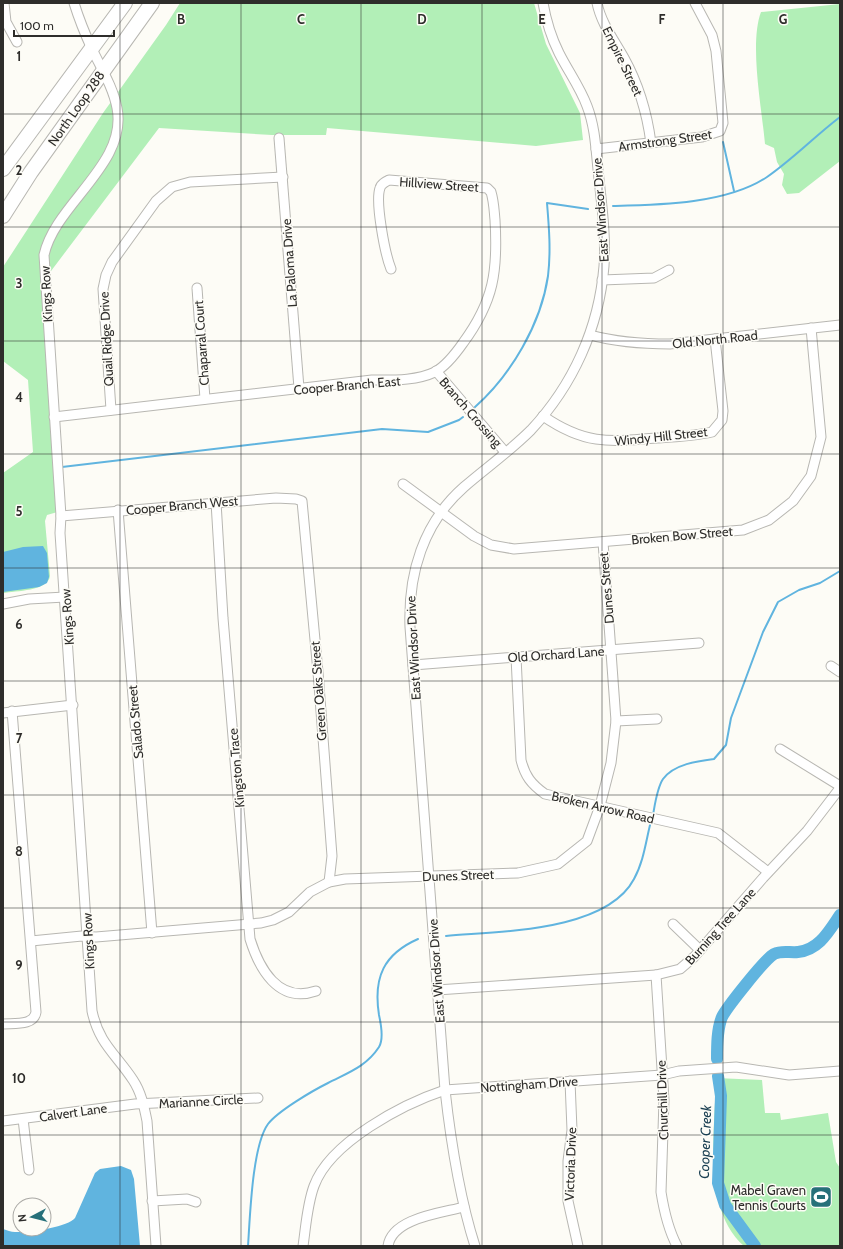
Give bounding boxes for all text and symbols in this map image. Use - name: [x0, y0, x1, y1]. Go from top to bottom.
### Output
- text: B: [177, 11, 185, 27]
- text: C: [297, 11, 305, 27]
- text: D: [417, 11, 427, 27]
- text: E: [538, 11, 546, 27]
- text: F: [659, 11, 666, 27]
- text: G: [779, 11, 788, 27]
- scale bar: [14, 12, 114, 38]
- text: 100 m: [20, 18, 54, 33]
- street label: Empire Street: [599, 24, 647, 99]
- text: 1: [17, 48, 21, 64]
- street label: North Loop 288: [44, 67, 108, 149]
- street label: Armstrong Street: [617, 125, 713, 154]
- street label: East Windsor Drive: [588, 157, 612, 263]
- text: 2: [16, 162, 23, 178]
- street label: Hillview Street: [399, 173, 480, 195]
- street label: La Paloma Drive: [278, 218, 300, 308]
- street label: Kings Row: [37, 265, 55, 323]
- text: 3: [15, 275, 23, 291]
- street label: Quail Ridge Drive: [96, 291, 116, 387]
- street label: Chaparral Court: [190, 299, 212, 386]
- street label: Old North Road: [671, 327, 759, 351]
- street label: Cooper Branch East: [293, 372, 402, 398]
- street label: Branch Crossing: [436, 374, 506, 451]
- text: 4: [15, 389, 23, 405]
- street label: Windy Hill Street: [614, 423, 709, 449]
- street label: Cooper Branch West: [125, 492, 239, 518]
- text: 5: [16, 503, 23, 519]
- street label: Broken Bow Street: [631, 523, 734, 547]
- street label: Dunes Street: [595, 551, 617, 624]
- street label: Kings Row: [57, 588, 77, 646]
- street label: East Windsor Drive: [402, 595, 424, 701]
- text: 6: [15, 616, 23, 632]
- street label: Green Oaks Street: [306, 640, 329, 741]
- street label: Old Orchard Lane: [507, 643, 605, 665]
- street label: Salado Street: [124, 684, 146, 759]
- street label: Kingston Trace: [225, 727, 247, 808]
- text: 7: [16, 730, 23, 746]
- street label: Broken Arrow Road: [550, 787, 656, 827]
- text: 8: [15, 843, 23, 859]
- street label: Dunes Street: [422, 866, 495, 884]
- street label: Burning Tree Lane: [681, 884, 759, 968]
- street label: Kings Row: [79, 912, 97, 970]
- street label: East Windsor Drive: [424, 918, 448, 1024]
- text: 9: [15, 957, 23, 973]
- street label: Churchill Drive: [653, 1060, 671, 1140]
- text: 10: [12, 1070, 26, 1086]
- street label: Nottingham Drive: [480, 1073, 579, 1095]
- street label: Marianne Circle: [158, 1091, 244, 1111]
- street label: Calvert Lane: [38, 1099, 108, 1125]
- water label: Cooper Creek: [695, 1104, 715, 1179]
- street label: Victoria Drive: [561, 1126, 579, 1201]
- place label: Mabel Graven Tennis Courts: [731, 1182, 807, 1213]
- sports icon: Mabel Graven Tennis Courts: [808, 1184, 834, 1210]
- north arrow: [12, 1197, 52, 1237]
- text: N: [15, 1214, 29, 1223]

